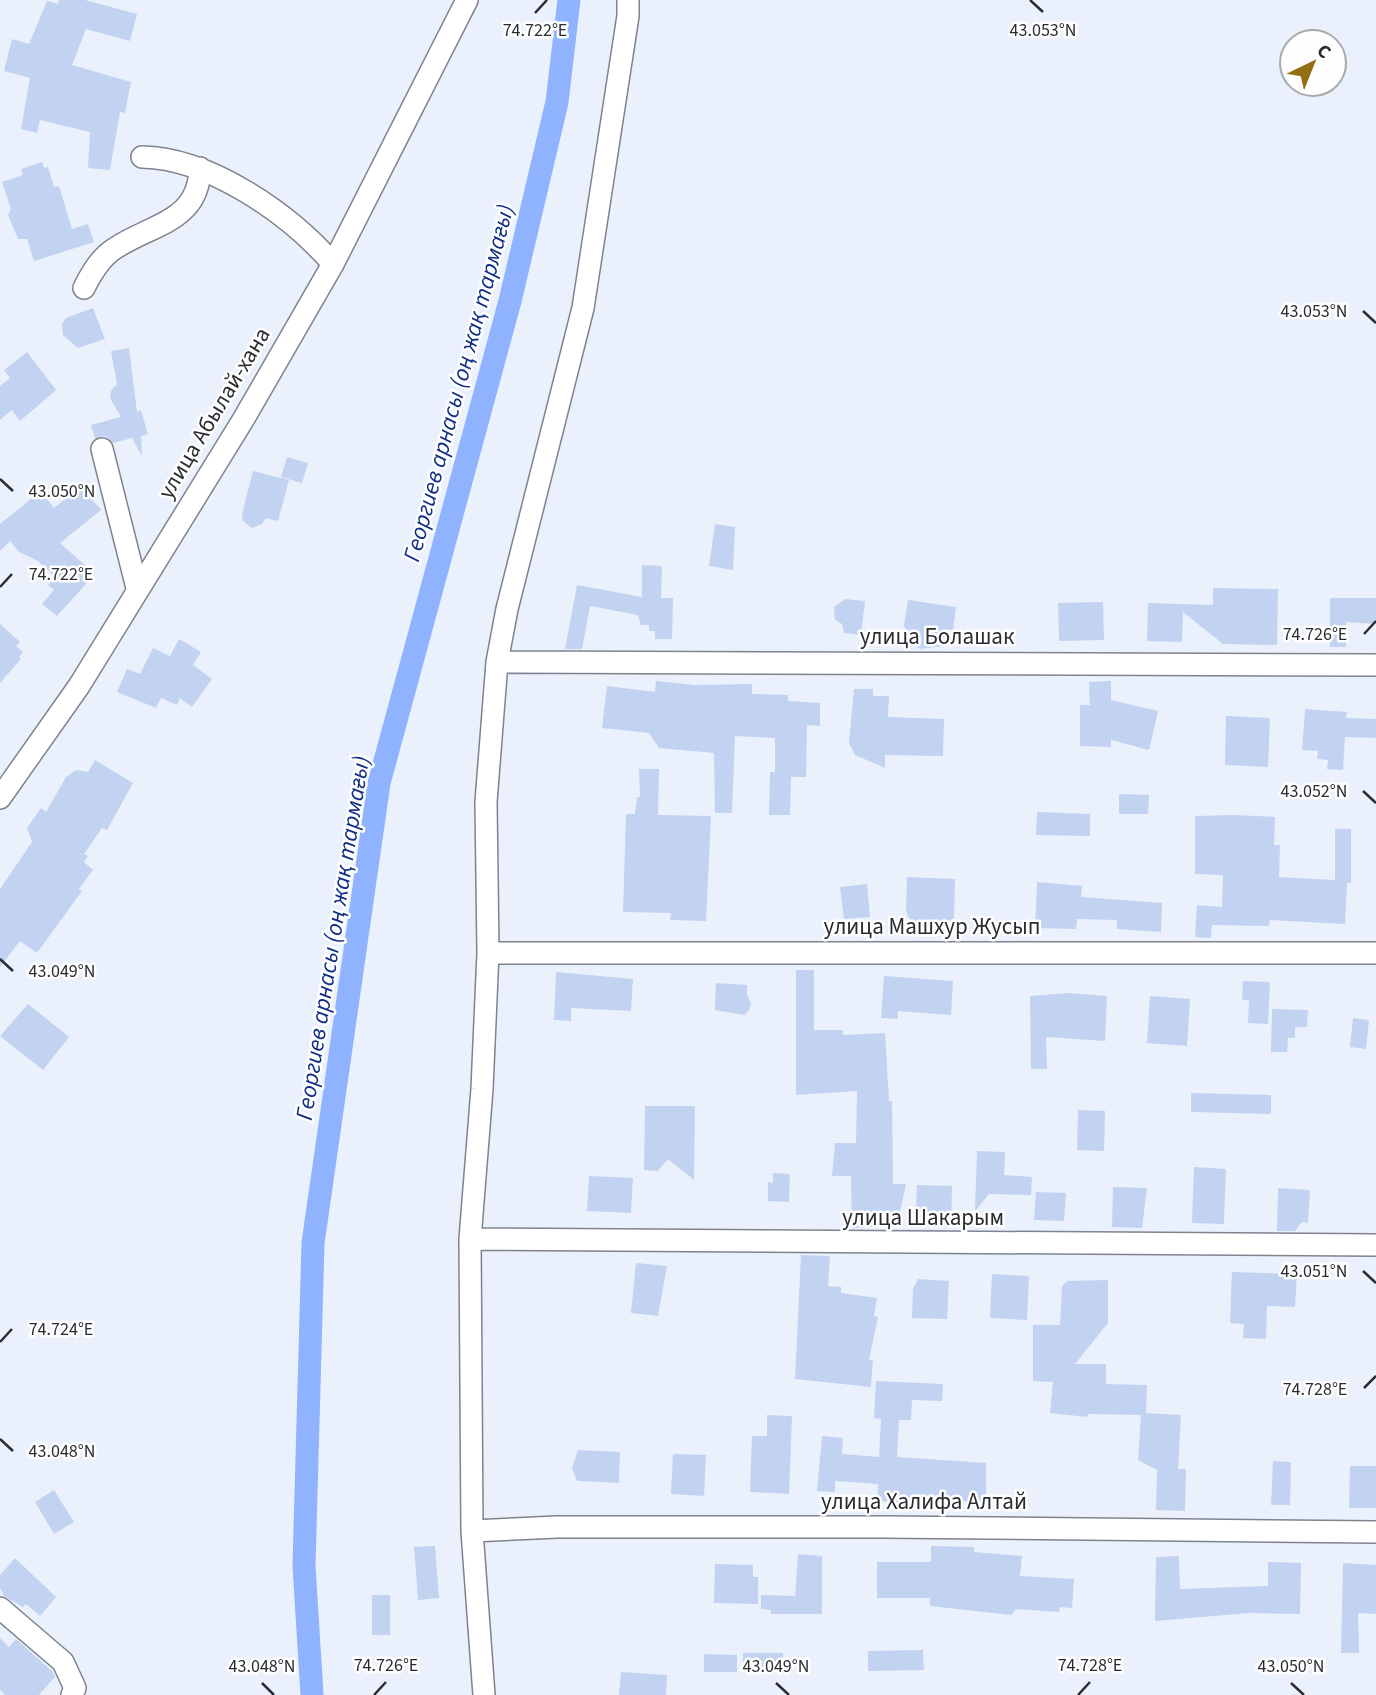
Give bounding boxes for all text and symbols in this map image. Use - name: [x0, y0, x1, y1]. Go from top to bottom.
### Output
- text: 74.722°E: [503, 18, 567, 43]
- text: 43.053°N: [1010, 18, 1076, 43]
- north arrow: [1278, 28, 1348, 98]
- text: С: [1310, 38, 1337, 65]
- water label: Георгиев арнасы (оң жақ тармағы): [394, 200, 524, 566]
- text: 43.053°N: [1281, 299, 1347, 324]
- street label: улица Абылай-хана: [150, 321, 278, 505]
- text: 43.050°N: [29, 479, 95, 504]
- text: 74.722°E: [29, 562, 93, 587]
- street label: улица Болашак: [860, 620, 1015, 653]
- text: 74.726°E: [1283, 622, 1347, 647]
- water label: Георгиев арнасы (оң жақ тармағы): [287, 753, 379, 1123]
- text: 43.052°N: [1281, 779, 1347, 804]
- street label: улица Машхур Жусып: [824, 910, 1040, 943]
- text: 43.049°N: [29, 959, 95, 984]
- street label: улица Шакарым: [842, 1201, 1004, 1234]
- text: 43.051°N: [1281, 1259, 1347, 1284]
- text: 74.724°E: [29, 1317, 93, 1342]
- text: 74.728°E: [1283, 1377, 1347, 1402]
- text: 43.048°N: [29, 1439, 95, 1464]
- street label: улица Халифа Алтай: [821, 1485, 1027, 1518]
- text: 74.726°E: [354, 1653, 418, 1678]
- text: 74.728°E: [1058, 1653, 1122, 1678]
- text: 43.048°N: [229, 1654, 295, 1679]
- text: 43.049°N: [743, 1654, 809, 1679]
- text: 43.050°N: [1258, 1654, 1324, 1679]

